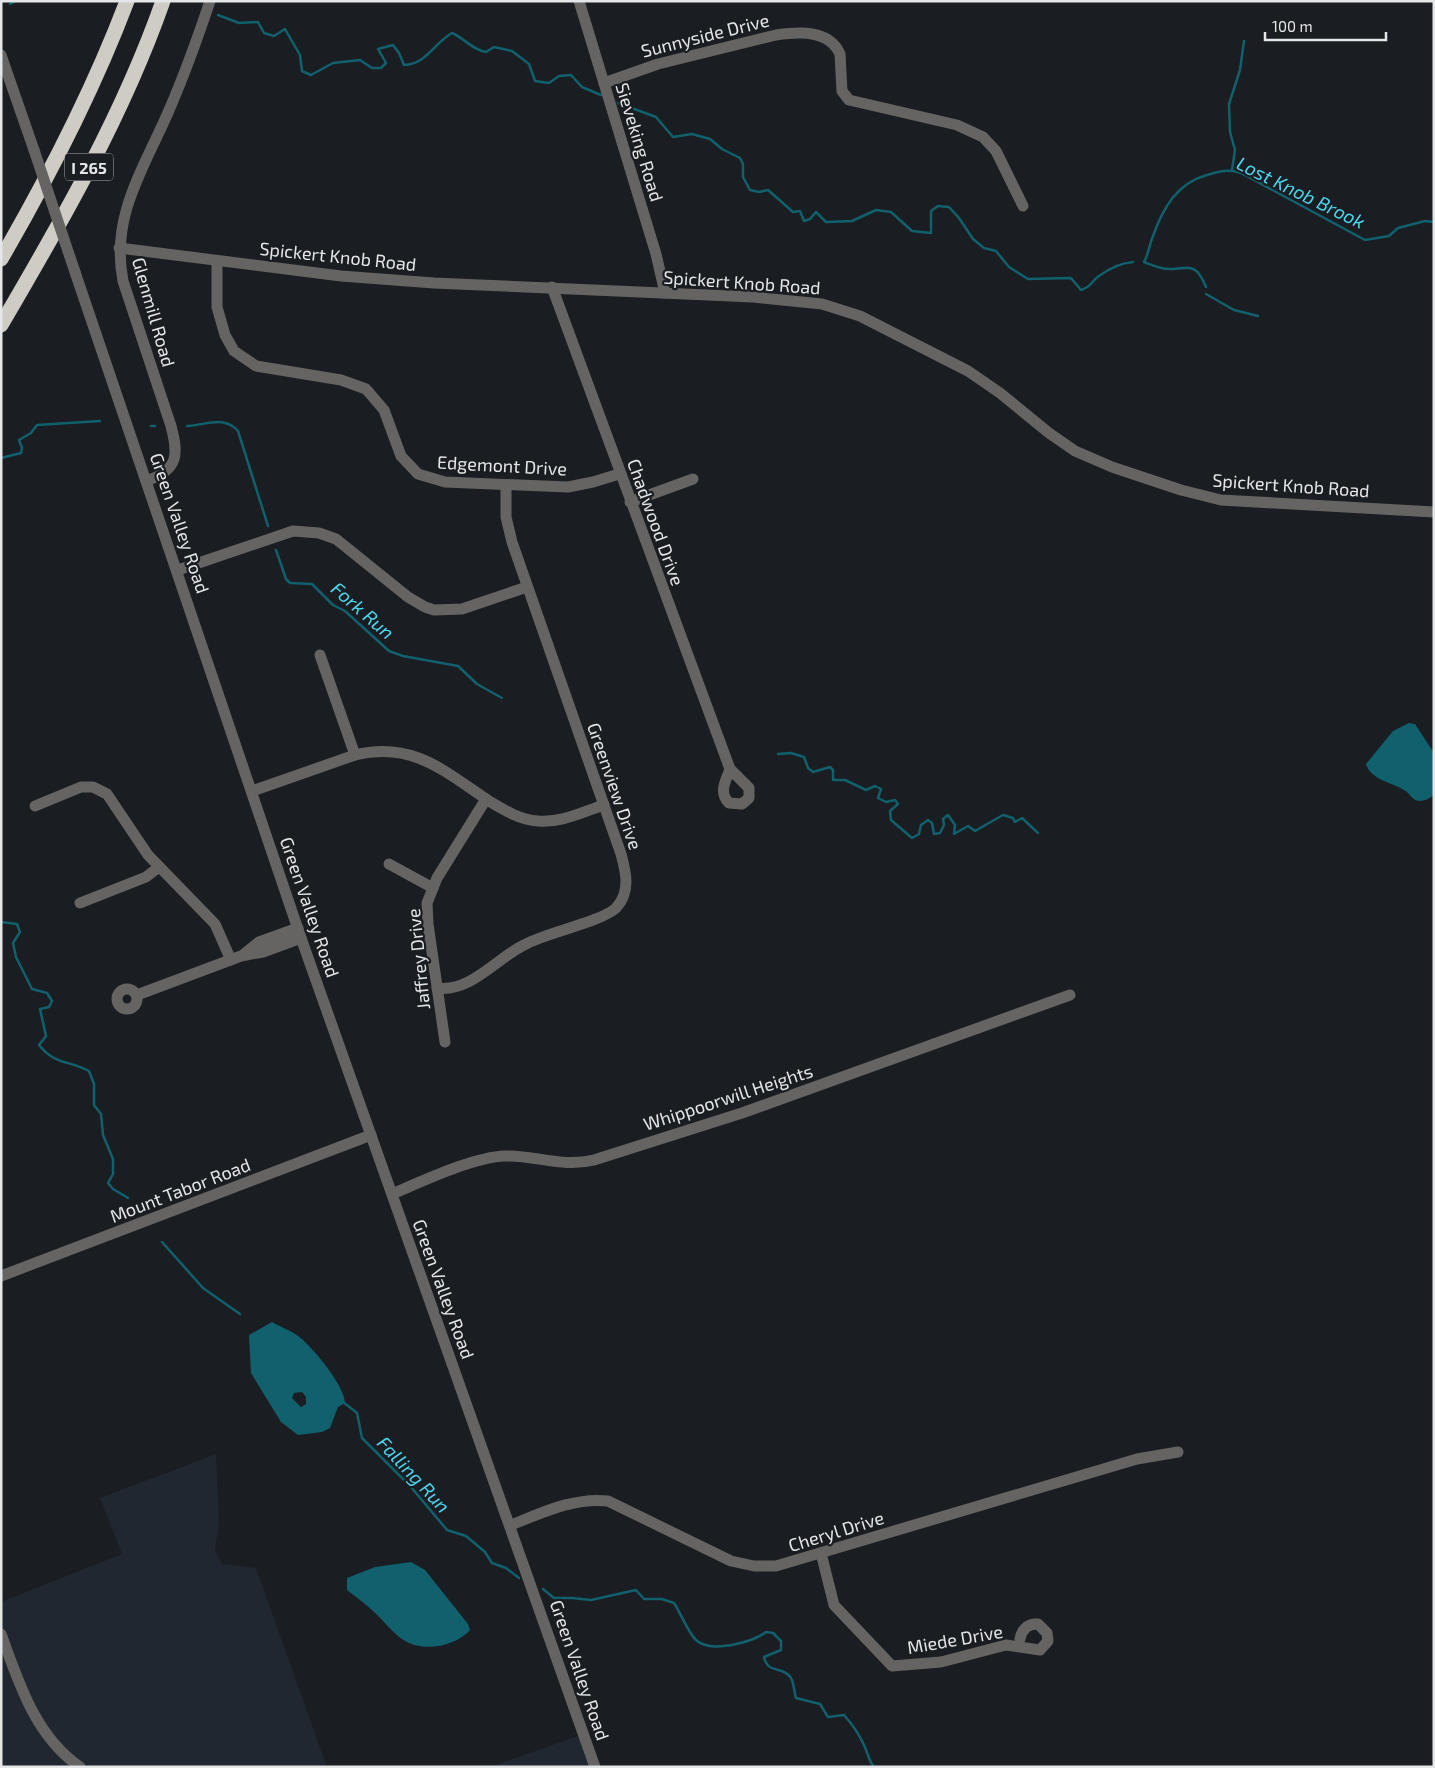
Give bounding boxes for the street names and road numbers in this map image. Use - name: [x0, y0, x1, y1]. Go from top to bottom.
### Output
- street label: Sunnyside Drive: [639, 8, 771, 62]
- street label: Sieveking Road: [612, 80, 668, 204]
- road number: I 265: [65, 154, 113, 180]
- street label: Spickert Knob Road: [259, 237, 417, 275]
- street label: Glenmill Road: [128, 255, 180, 369]
- street label: Spickert Knob Road: [663, 266, 821, 298]
- street label: Green Valley Road: [146, 450, 214, 596]
- street label: Edgemont Drive: [436, 451, 568, 479]
- street label: Chadwood Drive: [623, 456, 689, 588]
- street label: Spickert Knob Road: [1212, 469, 1370, 501]
- street label: Greenview Drive: [583, 720, 647, 852]
- street label: Green Valley Road: [276, 834, 344, 980]
- street label: Jaffrey Drive: [402, 907, 434, 1011]
- street label: Whippoorwill Heights: [641, 1059, 815, 1135]
- street label: Mount Tabor Road: [107, 1153, 253, 1227]
- street label: Green Valley Road: [409, 1216, 479, 1362]
- street label: Cheryl Drive: [786, 1506, 886, 1556]
- street label: Green Valley Road: [546, 1597, 614, 1743]
- street label: Miede Drive: [905, 1620, 1005, 1658]

